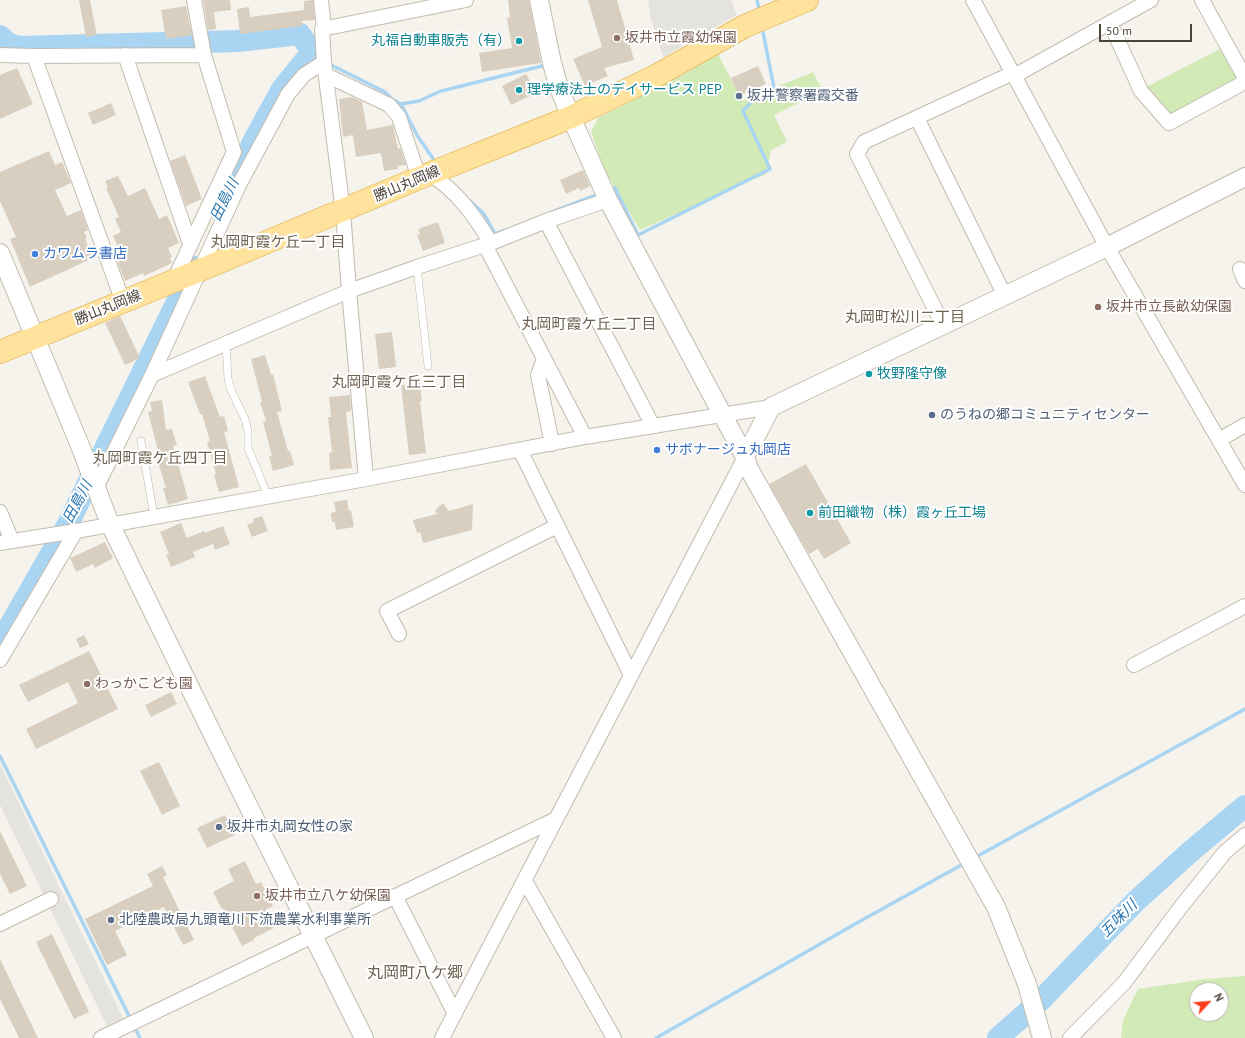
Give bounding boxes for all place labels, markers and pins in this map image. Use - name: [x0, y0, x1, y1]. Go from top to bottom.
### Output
- place label: 坂井市立霞幼保園: [625, 30, 737, 46]
- place label: 丸福自動車販売（有）: [371, 33, 511, 49]
- marker: 坂井市立霞幼保園: [612, 33, 622, 43]
- marker: 丸福自動車販売（有）: [514, 36, 524, 46]
- place label: 理学療法士のデイサービス PEP: [527, 82, 722, 98]
- marker: 理学療法士のデイサービス PEP: [514, 85, 524, 95]
- place label: 坂井警察署霞交番: [747, 88, 859, 104]
- marker: 坂井警察署霞交番: [734, 91, 744, 101]
- place label: カワムラ書店: [43, 246, 127, 262]
- marker: カワムラ書店: [30, 249, 40, 259]
- place label: 坂井市立長畝幼保園: [1106, 299, 1232, 315]
- marker: 坂井市立長畝幼保園: [1093, 302, 1103, 312]
- place label: 牧野隆守像: [877, 366, 947, 382]
- marker: 牧野隆守像: [864, 369, 874, 379]
- place label: のうねの郷コミュニティセンター: [940, 407, 1150, 423]
- marker: のうねの郷コミュニティセンター: [927, 410, 937, 420]
- place label: サボナージュ丸岡店: [665, 442, 791, 458]
- marker: サボナージュ丸岡店: [652, 445, 662, 455]
- place label: 前田織物（株）霞ヶ丘工場: [818, 505, 986, 521]
- marker: 前田織物（株）霞ヶ丘工場: [805, 508, 815, 518]
- place label: わっかこども園: [95, 676, 193, 692]
- marker: わっかこども園: [82, 679, 92, 689]
- place label: 坂井市丸岡女性の家: [227, 819, 353, 835]
- marker: 坂井市丸岡女性の家: [214, 822, 224, 832]
- place label: 坂井市立八ケ幼保園: [265, 888, 391, 904]
- marker: 坂井市立八ケ幼保園: [252, 891, 262, 901]
- place label: 北陸農政局九頭竜川下流農業水利事業所: [119, 912, 371, 928]
- marker: 北陸農政局九頭竜川下流農業水利事業所: [106, 915, 116, 925]

